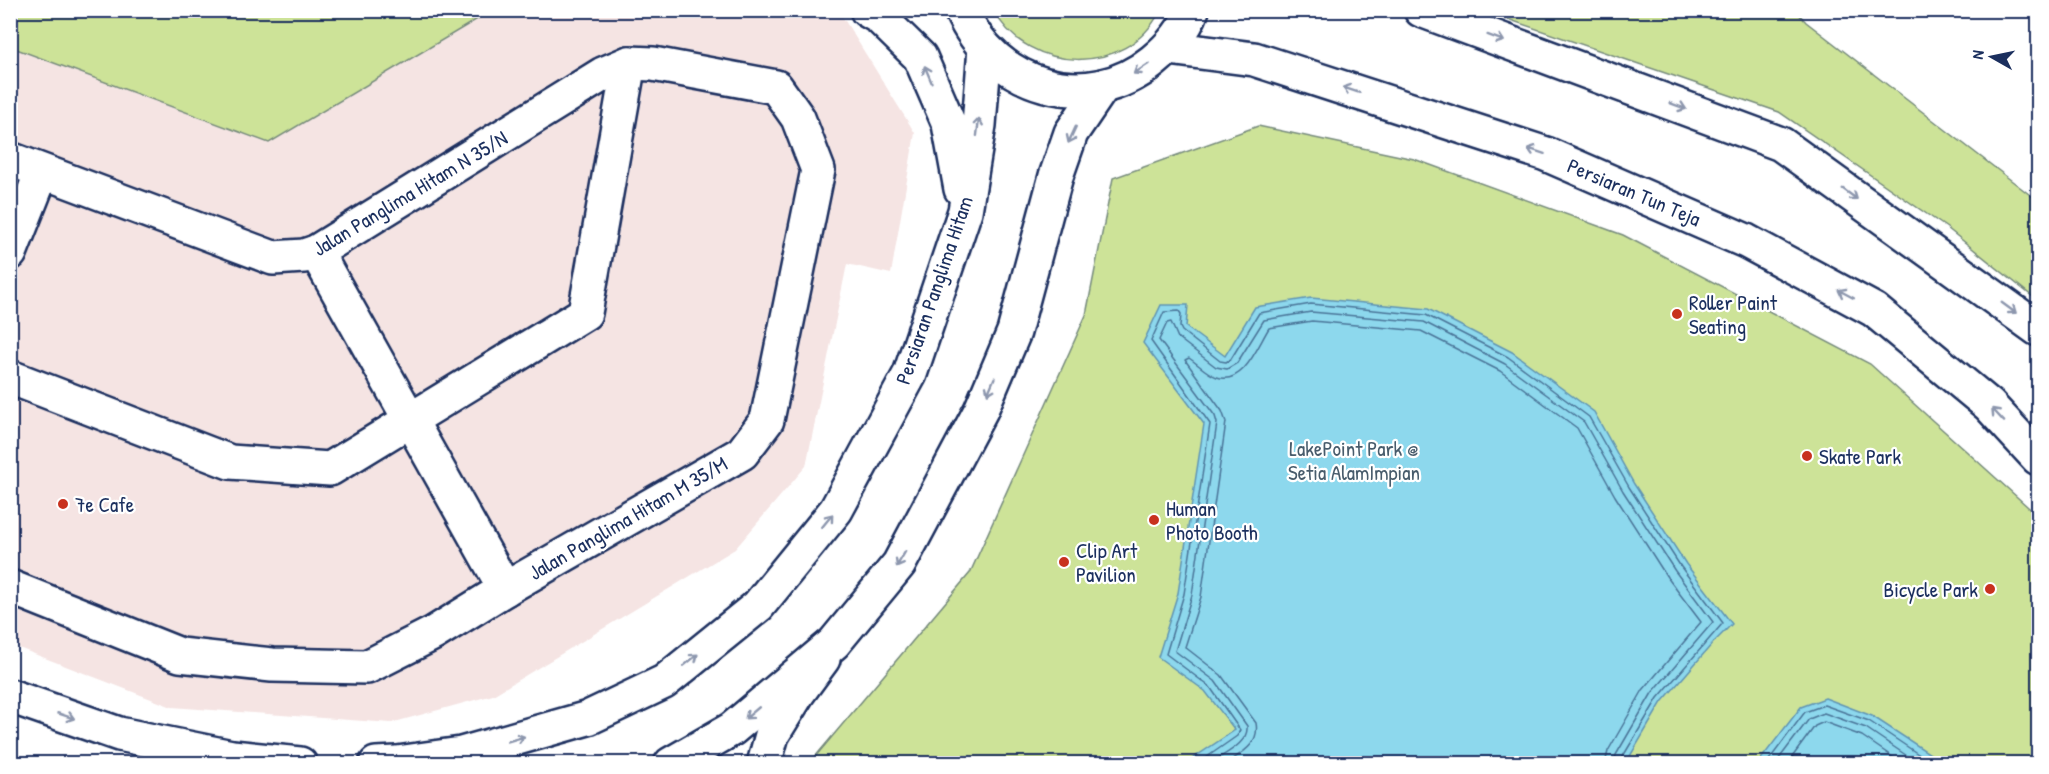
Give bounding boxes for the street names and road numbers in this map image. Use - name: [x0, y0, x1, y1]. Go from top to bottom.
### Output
- street label: Jalan Panglima Hitam N 35/N: [307, 123, 513, 263]
- street label: Persiaran Tun Teja: [1563, 151, 1705, 233]
- street label: Persiaran Panglima Hitam: [888, 192, 980, 388]
- street label: Jalan Panglima Hitam M 35/M: [523, 449, 733, 587]

